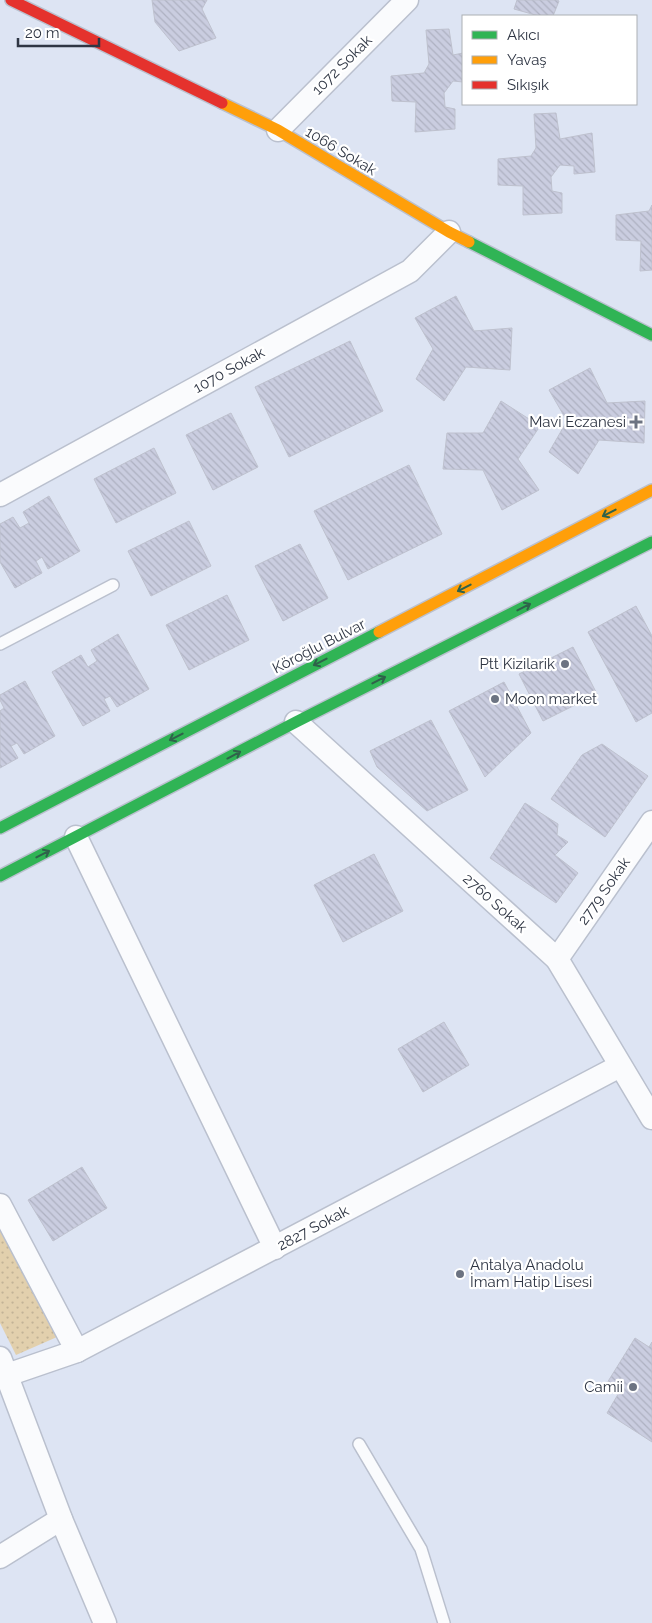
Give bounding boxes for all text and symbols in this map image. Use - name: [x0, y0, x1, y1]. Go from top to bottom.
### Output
- scale bar: [18, 15, 99, 47]
- legend: [462, 15, 637, 105]
- text: 20 m: [25, 24, 60, 42]
- text: Akıcı: [507, 26, 540, 44]
- street label: 1072 Sokak: [308, 31, 376, 99]
- text: Yavaş: [507, 51, 547, 69]
- text: Sıkışık: [507, 76, 549, 94]
- street label: 1066 Sokak: [302, 123, 380, 179]
- street label: 1070 Sokak: [190, 343, 268, 397]
- place label: Mavi Eczanesi: [529, 413, 626, 431]
- marker: Mavi Eczanesi: [630, 416, 642, 428]
- one-way arrow: [601, 508, 616, 518]
- one-way arrow: [457, 583, 472, 593]
- one-way arrow: [516, 602, 531, 612]
- street label: Köroğlu Bulvar: [269, 614, 369, 677]
- place label: Ptt Kizilarik: [479, 655, 555, 673]
- one-way arrow: [313, 658, 328, 667]
- marker: Ptt Kizilarik: [559, 658, 571, 670]
- one-way arrow: [371, 675, 386, 685]
- place label: Moon market: [505, 690, 597, 708]
- marker: Moon market: [489, 693, 501, 705]
- one-way arrow: [169, 733, 184, 742]
- one-way arrow: [226, 750, 241, 759]
- one-way arrow: [36, 849, 51, 859]
- street label: 2779 Sokak: [574, 854, 634, 928]
- street label: 2760 Sokak: [459, 870, 531, 936]
- street label: 2827 Sokak: [274, 1202, 352, 1254]
- place label: Antalya Anadolu İmam Hatip Lisesi: [470, 1256, 592, 1291]
- marker: Antalya Anadolu İmam Hatip Lisesi: [454, 1268, 466, 1280]
- place label: Camii: [584, 1378, 623, 1396]
- marker: Camii: [627, 1381, 639, 1393]

